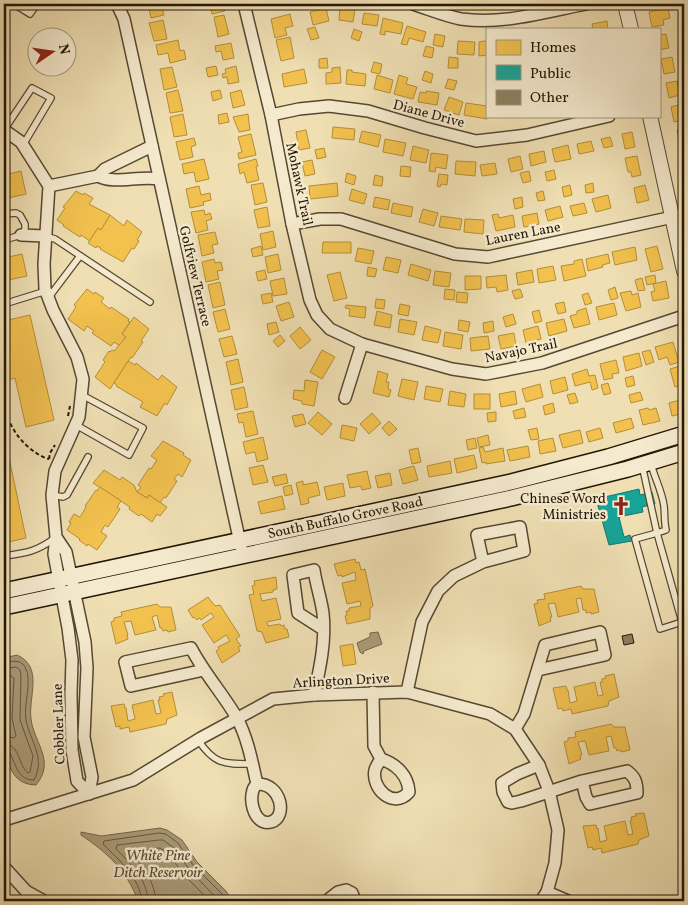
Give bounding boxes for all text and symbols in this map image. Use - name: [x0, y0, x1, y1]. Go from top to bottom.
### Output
- north arrow: [28, 28, 78, 78]
- legend: [486, 28, 660, 118]
- text: Homes: [530, 38, 576, 59]
- text: N: [53, 42, 74, 57]
- text: Public: [530, 64, 571, 85]
- text: Other: [530, 88, 569, 109]
- street label: Diane Drive: [391, 96, 467, 133]
- street label: Mohawk Trail: [280, 141, 317, 228]
- street label: Lauren Lane: [484, 218, 563, 251]
- street label: Golfview Terrace: [174, 224, 215, 329]
- street label: Navajo Trail: [483, 334, 559, 368]
- place label: Chinese Word Ministries: [520, 490, 606, 525]
- street label: South Buffalo Grove Road: [266, 493, 425, 544]
- church icon: Chinese Word Ministries: [610, 495, 632, 517]
- street label: Arlington Drive: [292, 669, 390, 694]
- street label: Cobbler Lane: [49, 683, 70, 765]
- water label: White Pine Ditch Reservoir: [113, 846, 203, 884]

